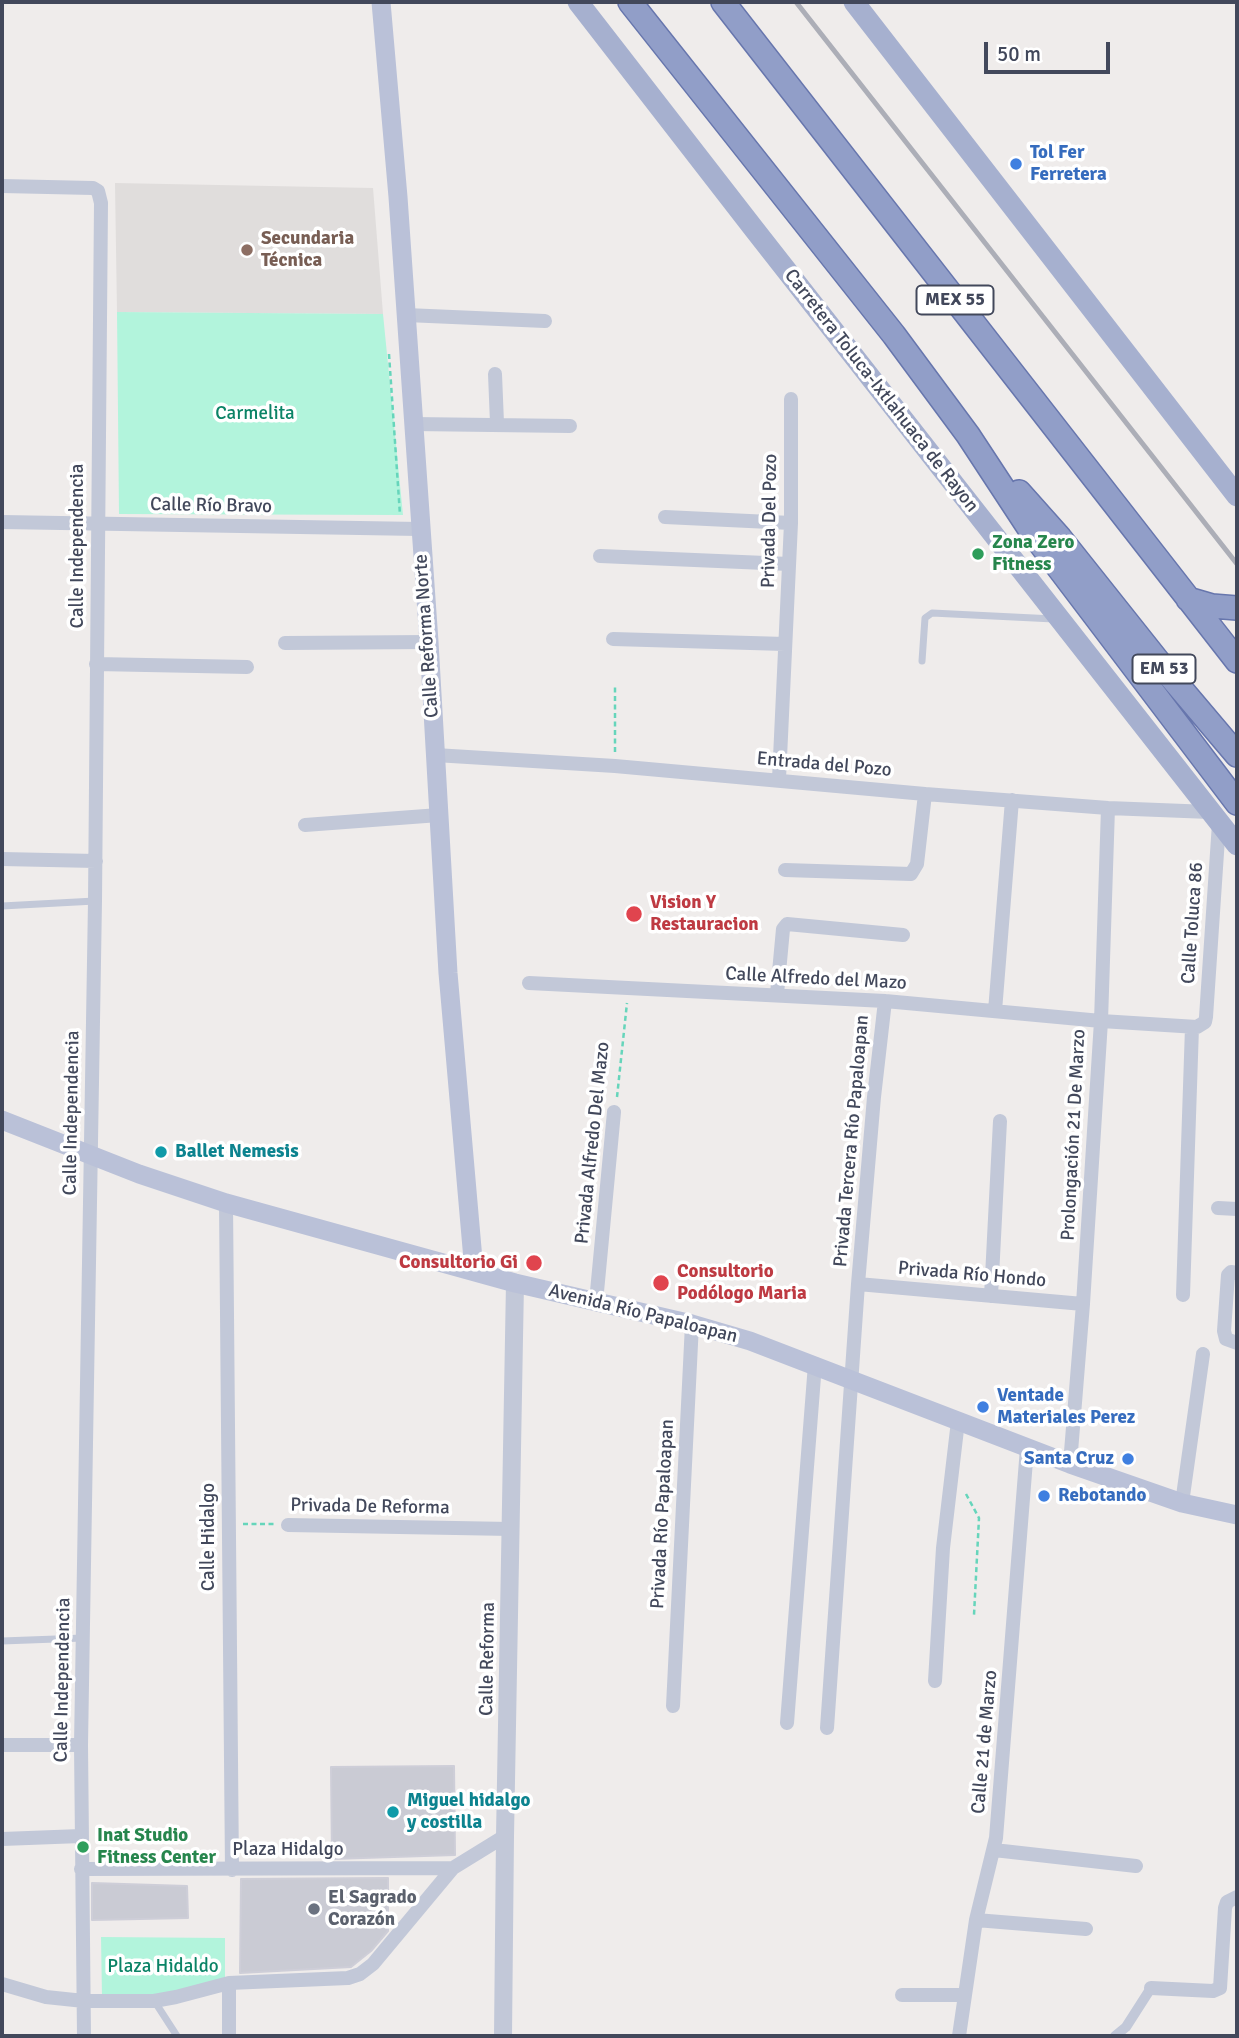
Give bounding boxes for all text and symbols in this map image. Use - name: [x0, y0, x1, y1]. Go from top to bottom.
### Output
- scale bar: [987, 28, 1113, 72]
- text: 50 m: [997, 41, 1041, 67]
- place label: Tol Fer Ferretera: [1030, 142, 1107, 186]
- marker: Tol Fer Ferretera: [1008, 156, 1024, 172]
- place label: Secundaria Técnica: [261, 228, 354, 272]
- marker: Secundaria Técnica: [239, 242, 255, 258]
- street label: Carretera Toluca-Ixtlahuaca de Rayon: [779, 265, 983, 517]
- road number: MEX 55: [916, 286, 993, 314]
- park label: Carmelita: [215, 403, 295, 425]
- street label: Privada Del Pozo: [757, 454, 783, 588]
- street label: Calle Independencia: [67, 464, 89, 628]
- street label: Calle Río Bravo: [150, 494, 272, 518]
- place label: Zona Zero Fitness: [992, 532, 1074, 576]
- marker: Zona Zero Fitness: [970, 546, 986, 562]
- street label: Calle Reforma Norte: [410, 553, 444, 719]
- road number: EM 53: [1132, 654, 1196, 684]
- street label: Entrada del Pozo: [756, 748, 892, 782]
- street label: Calle Toluca 86: [1177, 861, 1209, 985]
- place label: Vision Y Restauracion: [650, 892, 759, 936]
- marker: Vision Y Restauracion: [624, 904, 644, 924]
- street label: Calle Alfredo del Mazo: [725, 963, 907, 995]
- street label: Privada Tercera Río Papaloapan: [830, 1014, 874, 1268]
- street label: Prolongación 21 De Marzo: [1057, 1029, 1091, 1241]
- street label: Calle Independencia: [59, 1030, 85, 1196]
- street label: Privada Alfredo Del Mazo: [571, 1041, 615, 1245]
- place label: Ballet Nemesis: [175, 1141, 299, 1163]
- marker: Ballet Nemesis: [153, 1144, 169, 1160]
- place label: Consultorio Gi: [399, 1252, 518, 1274]
- marker: Consultorio Gi: [524, 1253, 544, 1273]
- street label: Privada Río Hondo: [897, 1257, 1047, 1293]
- place label: Consultorio Podólogo Maria: [677, 1261, 807, 1305]
- marker: Consultorio Podólogo Maria: [651, 1273, 671, 1293]
- street label: Avenida Río Papaloapan: [546, 1279, 740, 1349]
- place label: Ventade Materiales Perez: [997, 1385, 1135, 1429]
- marker: Ventade Materiales Perez: [975, 1399, 991, 1415]
- street label: Privada Río Papaloapan: [647, 1418, 679, 1610]
- place label: Santa Cruz: [1024, 1448, 1114, 1470]
- marker: Santa Cruz: [1120, 1451, 1136, 1467]
- street label: Calle Hidalgo: [198, 1483, 220, 1591]
- place label: Rebotando: [1058, 1485, 1146, 1507]
- marker: Rebotando: [1036, 1488, 1052, 1504]
- street label: Privada De Reforma: [290, 1494, 450, 1520]
- street label: Calle Independencia: [50, 1597, 76, 1763]
- street label: Calle Reforma: [476, 1602, 500, 1716]
- street label: Calle 21 de Marzo: [967, 1669, 1003, 1815]
- place label: Miguel hidalgo y costilla: [407, 1790, 531, 1834]
- marker: Miguel hidalgo y costilla: [385, 1804, 401, 1820]
- place label: Inat Studio Fitness Center: [97, 1825, 216, 1869]
- marker: Inat Studio Fitness Center: [75, 1839, 91, 1855]
- street label: Plaza Hidalgo: [232, 1839, 344, 1861]
- place label: El Sagrado Corazón: [328, 1887, 417, 1931]
- marker: El Sagrado Corazón: [306, 1901, 322, 1917]
- park label: Plaza Hidaldo: [107, 1956, 219, 1978]

